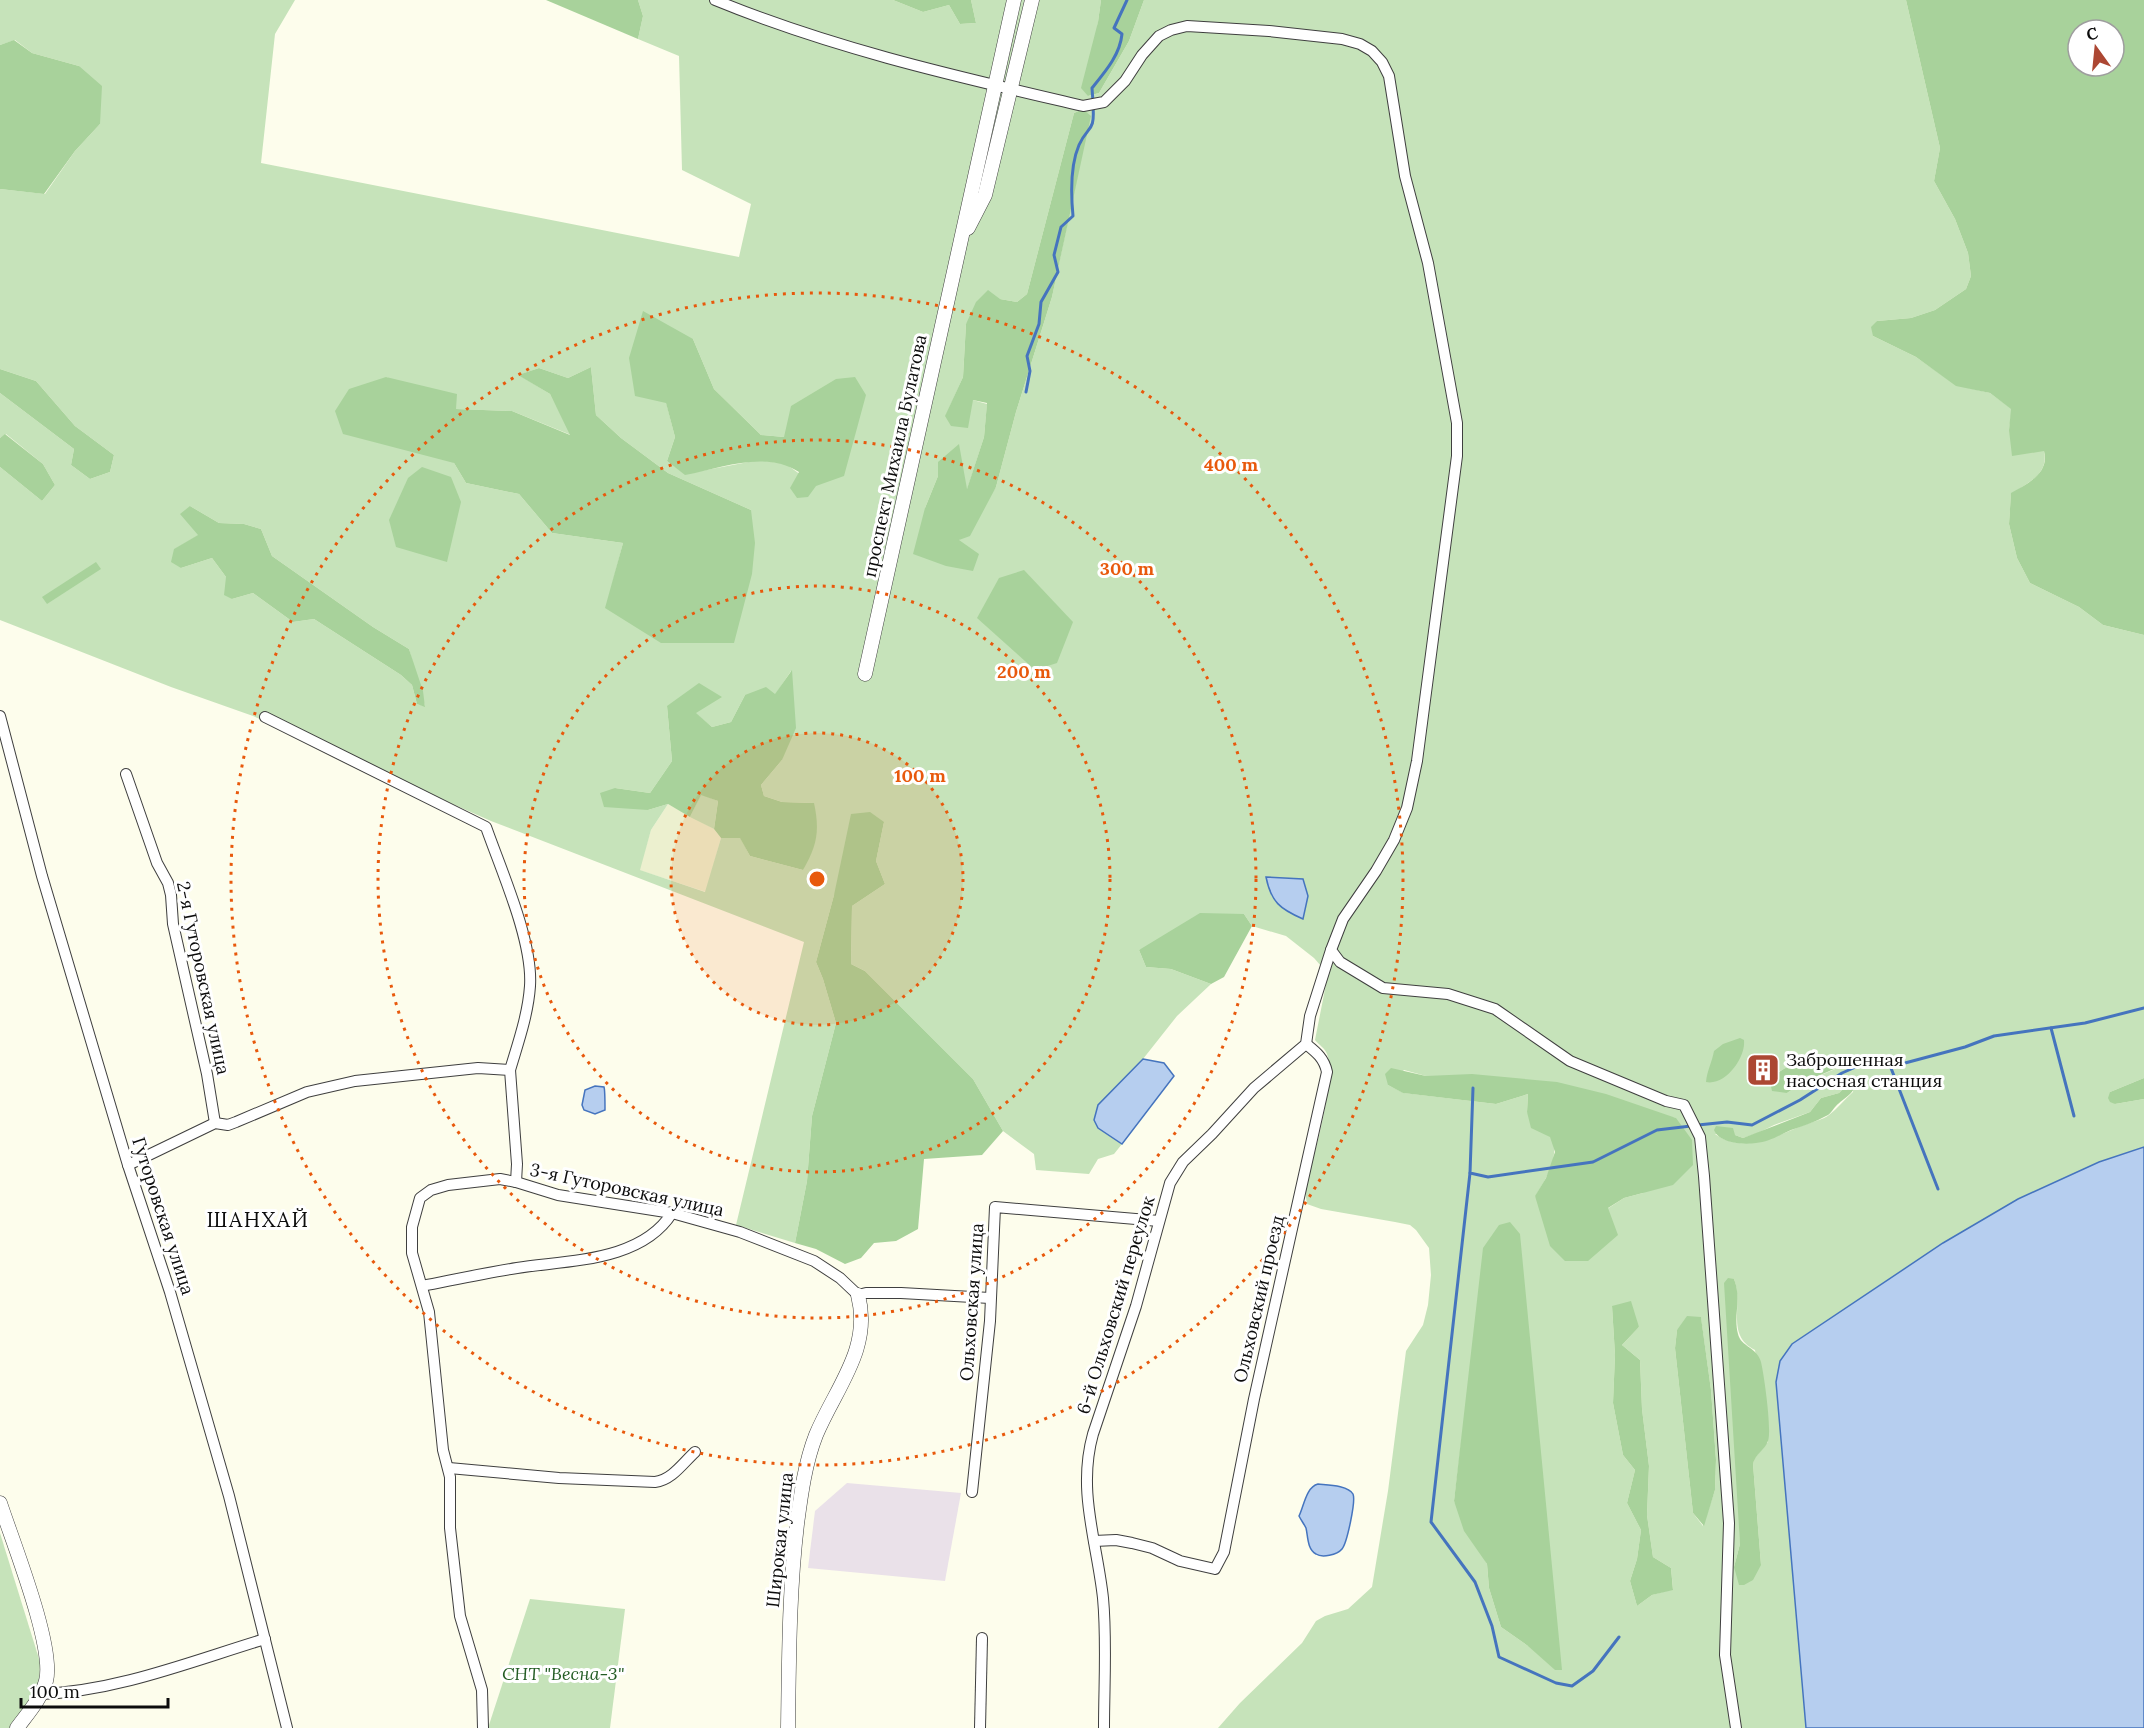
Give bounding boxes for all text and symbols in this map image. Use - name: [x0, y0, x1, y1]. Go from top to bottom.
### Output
- north arrow: [2066, 18, 2126, 78]
- text: С: [2084, 22, 2100, 45]
- street label: проспект Михаила Булатова: [858, 332, 931, 579]
- text: 400 m: [1204, 453, 1258, 476]
- text: 300 m: [1100, 557, 1155, 580]
- text: 200 m: [997, 660, 1051, 683]
- text: 100 m: [894, 764, 946, 787]
- centre of rings: [807, 869, 827, 889]
- street label: 2-я Гуторовская улица: [172, 879, 235, 1077]
- place label: Заброшенная насосная станция: [1786, 1048, 1942, 1092]
- building icon: Заброшенная насосная станция: [1745, 1052, 1781, 1088]
- street label: Гуторовская улица: [127, 1134, 200, 1298]
- street label: 3-я Гуторовская улица: [528, 1158, 726, 1221]
- street label: 6-й Ольховский переулок: [1071, 1193, 1160, 1417]
- district label: ШАНХАЙ: [207, 1206, 310, 1233]
- street label: Ольховский проезд: [1228, 1213, 1289, 1385]
- street label: Ольховская улица: [955, 1222, 988, 1382]
- street label: Широкая улица: [761, 1471, 798, 1609]
- park label: СНТ "Весна-3": [502, 1662, 624, 1685]
- scale bar: [21, 1671, 168, 1709]
- text: 100 m: [30, 1680, 80, 1703]

